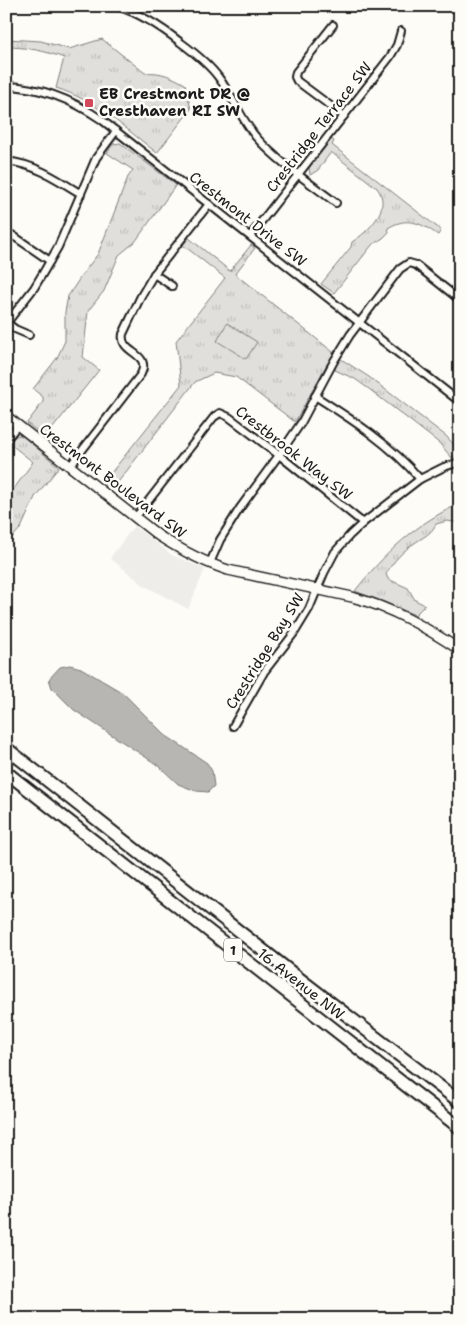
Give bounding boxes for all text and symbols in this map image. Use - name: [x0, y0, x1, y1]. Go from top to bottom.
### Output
- street label: Crestridge Terrace SW: [262, 58, 376, 196]
- place label: EB Crestmont DR @ Cresthaven RI SW: [99, 84, 250, 121]
- marker: EB Crestmont DR @ Cresthaven RI SW: [83, 97, 95, 109]
- street label: Crestmont Drive SW: [185, 167, 311, 271]
- street label: Crestbrook Way SW: [232, 401, 356, 505]
- street label: Crestmont Boulevard SW: [35, 419, 191, 543]
- street label: Crestridge Bay SW: [221, 589, 309, 713]
- road number: 1: [224, 938, 242, 962]
- street label: 16 Avenue NW: [253, 944, 349, 1024]

